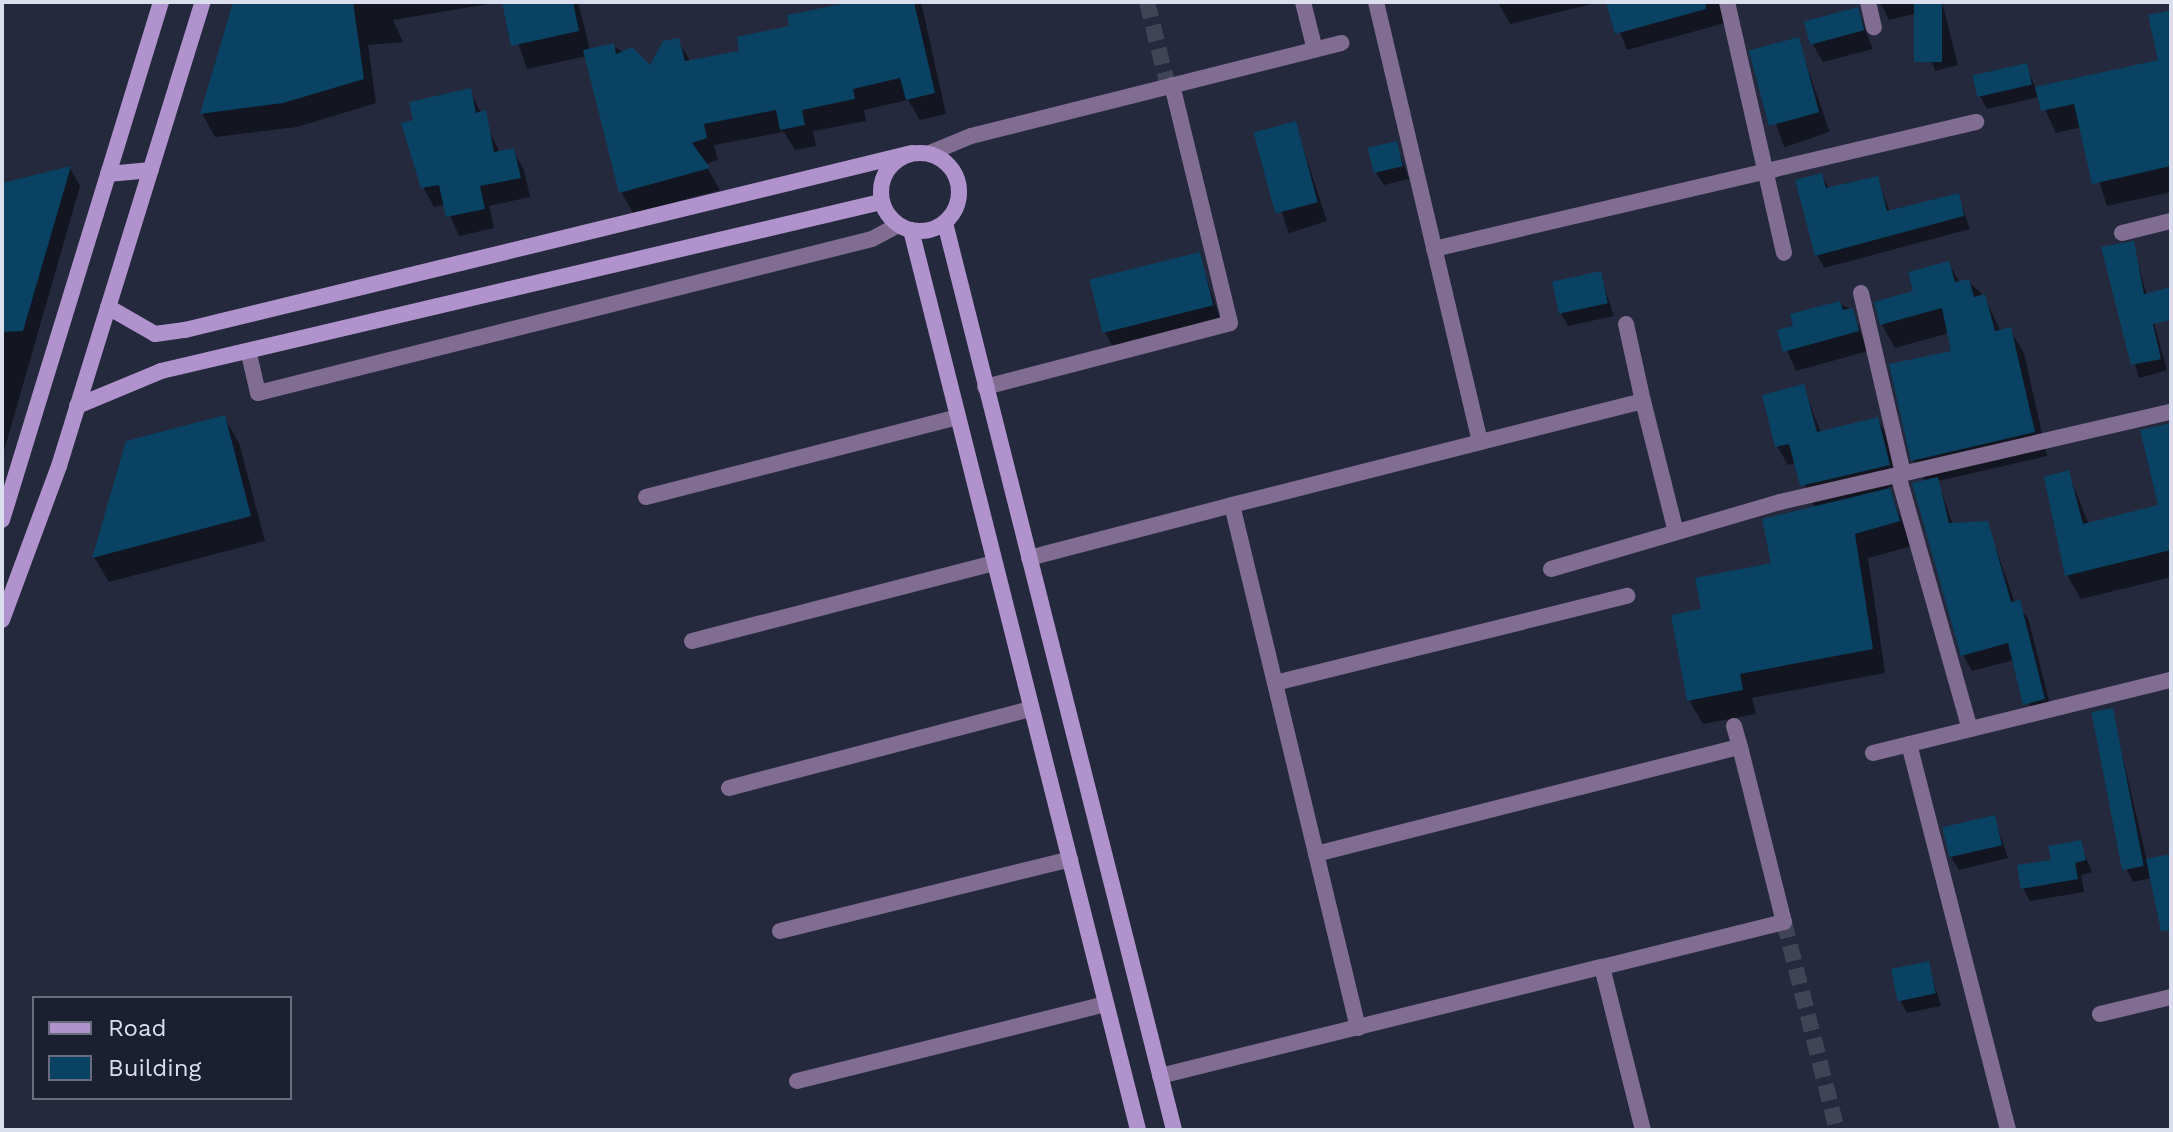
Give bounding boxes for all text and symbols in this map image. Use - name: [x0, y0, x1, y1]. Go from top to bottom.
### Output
- legend: [32, 996, 292, 1100]
- text: Road: [108, 1014, 167, 1042]
- text: Building: [108, 1054, 201, 1082]

